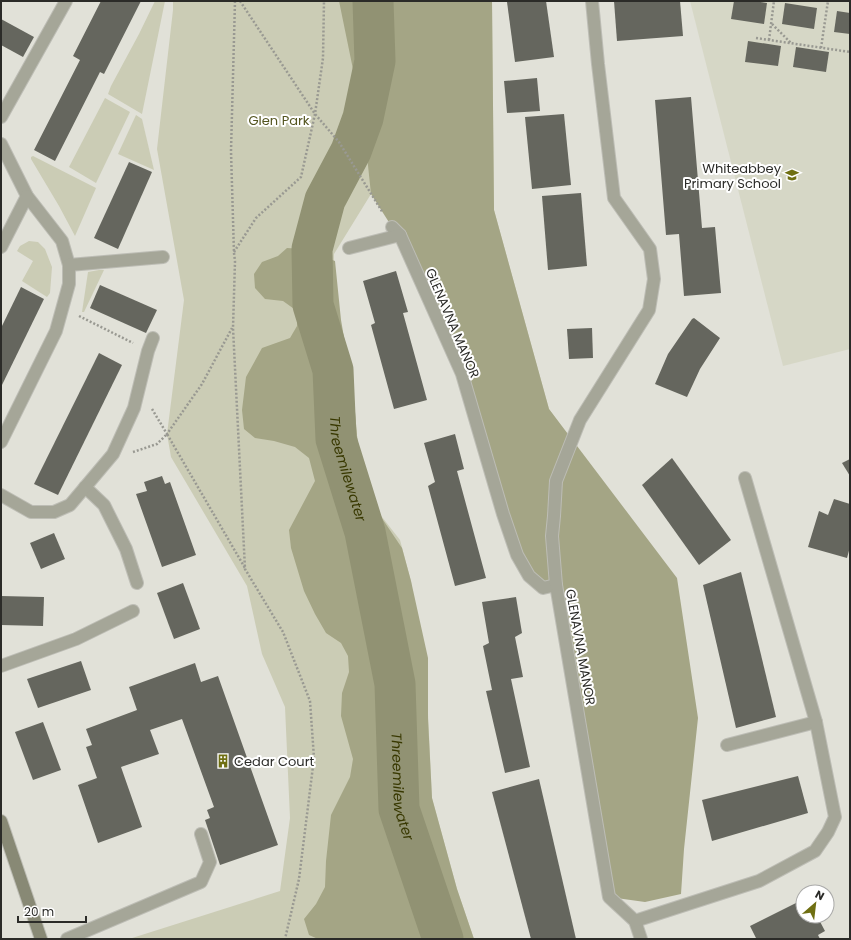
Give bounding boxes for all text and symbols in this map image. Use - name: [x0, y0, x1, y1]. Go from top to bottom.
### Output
- park label: Glen Park: [248, 111, 310, 130]
- place label: Whiteabbey Primary School: [684, 159, 782, 193]
- school or university icon: Whiteabbey Primary School: [784, 167, 800, 183]
- street label: GLENAVNA MANOR: [421, 265, 484, 381]
- water label: Threemilewater: [325, 415, 371, 525]
- street label: GLENAVNA MANOR: [561, 587, 600, 707]
- water label: Threemilewater: [387, 732, 419, 844]
- place label: Cedar Court: [234, 752, 315, 771]
- building icon: Cedar Court: [215, 753, 231, 769]
- north arrow: [795, 884, 835, 924]
- text: N: [812, 886, 827, 904]
- scale bar: [18, 898, 86, 924]
- text: 20 m: [24, 903, 54, 920]

